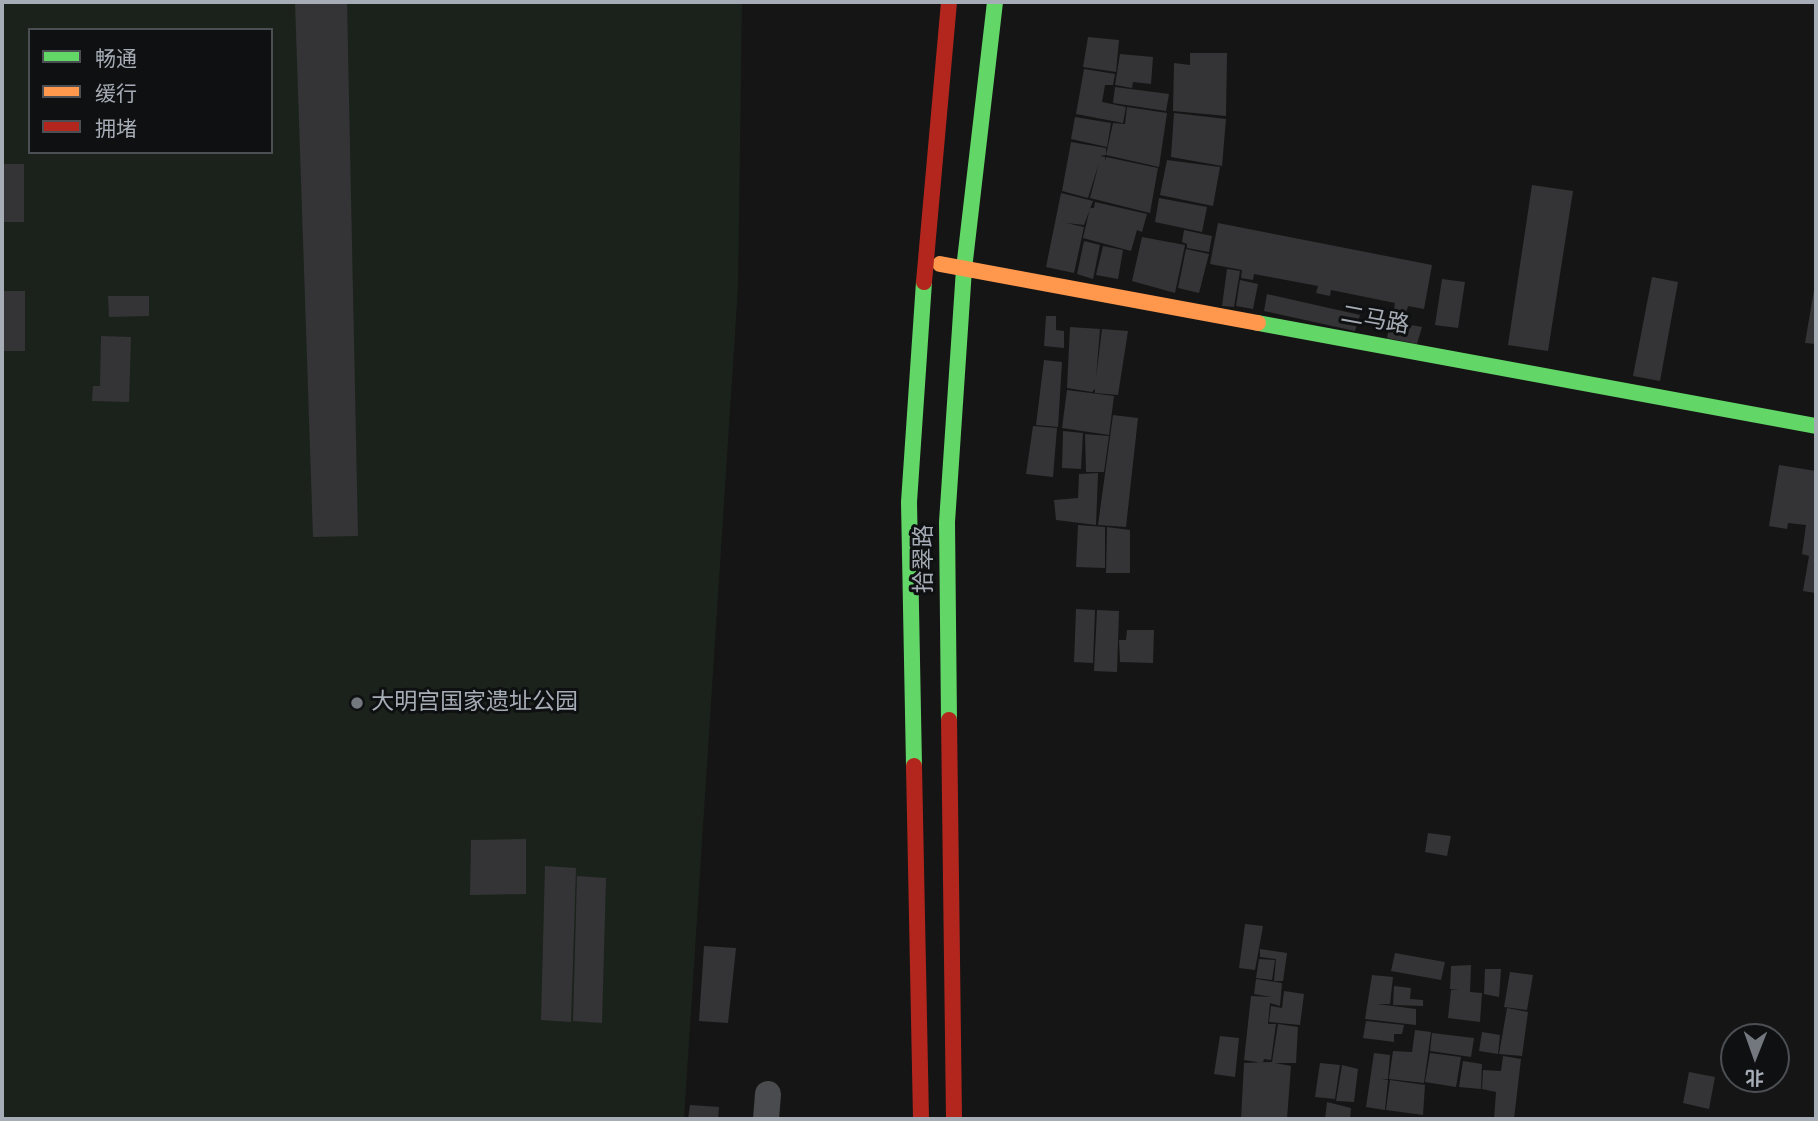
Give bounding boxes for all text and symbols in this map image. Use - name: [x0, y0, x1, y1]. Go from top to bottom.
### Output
- legend: [28, 28, 273, 154]
- text: 畅通: [95, 47, 137, 71]
- text: 缓行: [95, 82, 137, 106]
- text: 拥堵: [95, 117, 137, 141]
- street label: 二马路: [1339, 301, 1411, 341]
- street label: 拾翠路: [911, 525, 939, 593]
- place label: 大明宫国家遗址公园: [371, 689, 578, 717]
- marker: 大明宫国家遗址公园: [349, 695, 365, 711]
- north arrow: [1720, 1023, 1790, 1093]
- text: 北: [1745, 1066, 1764, 1089]

